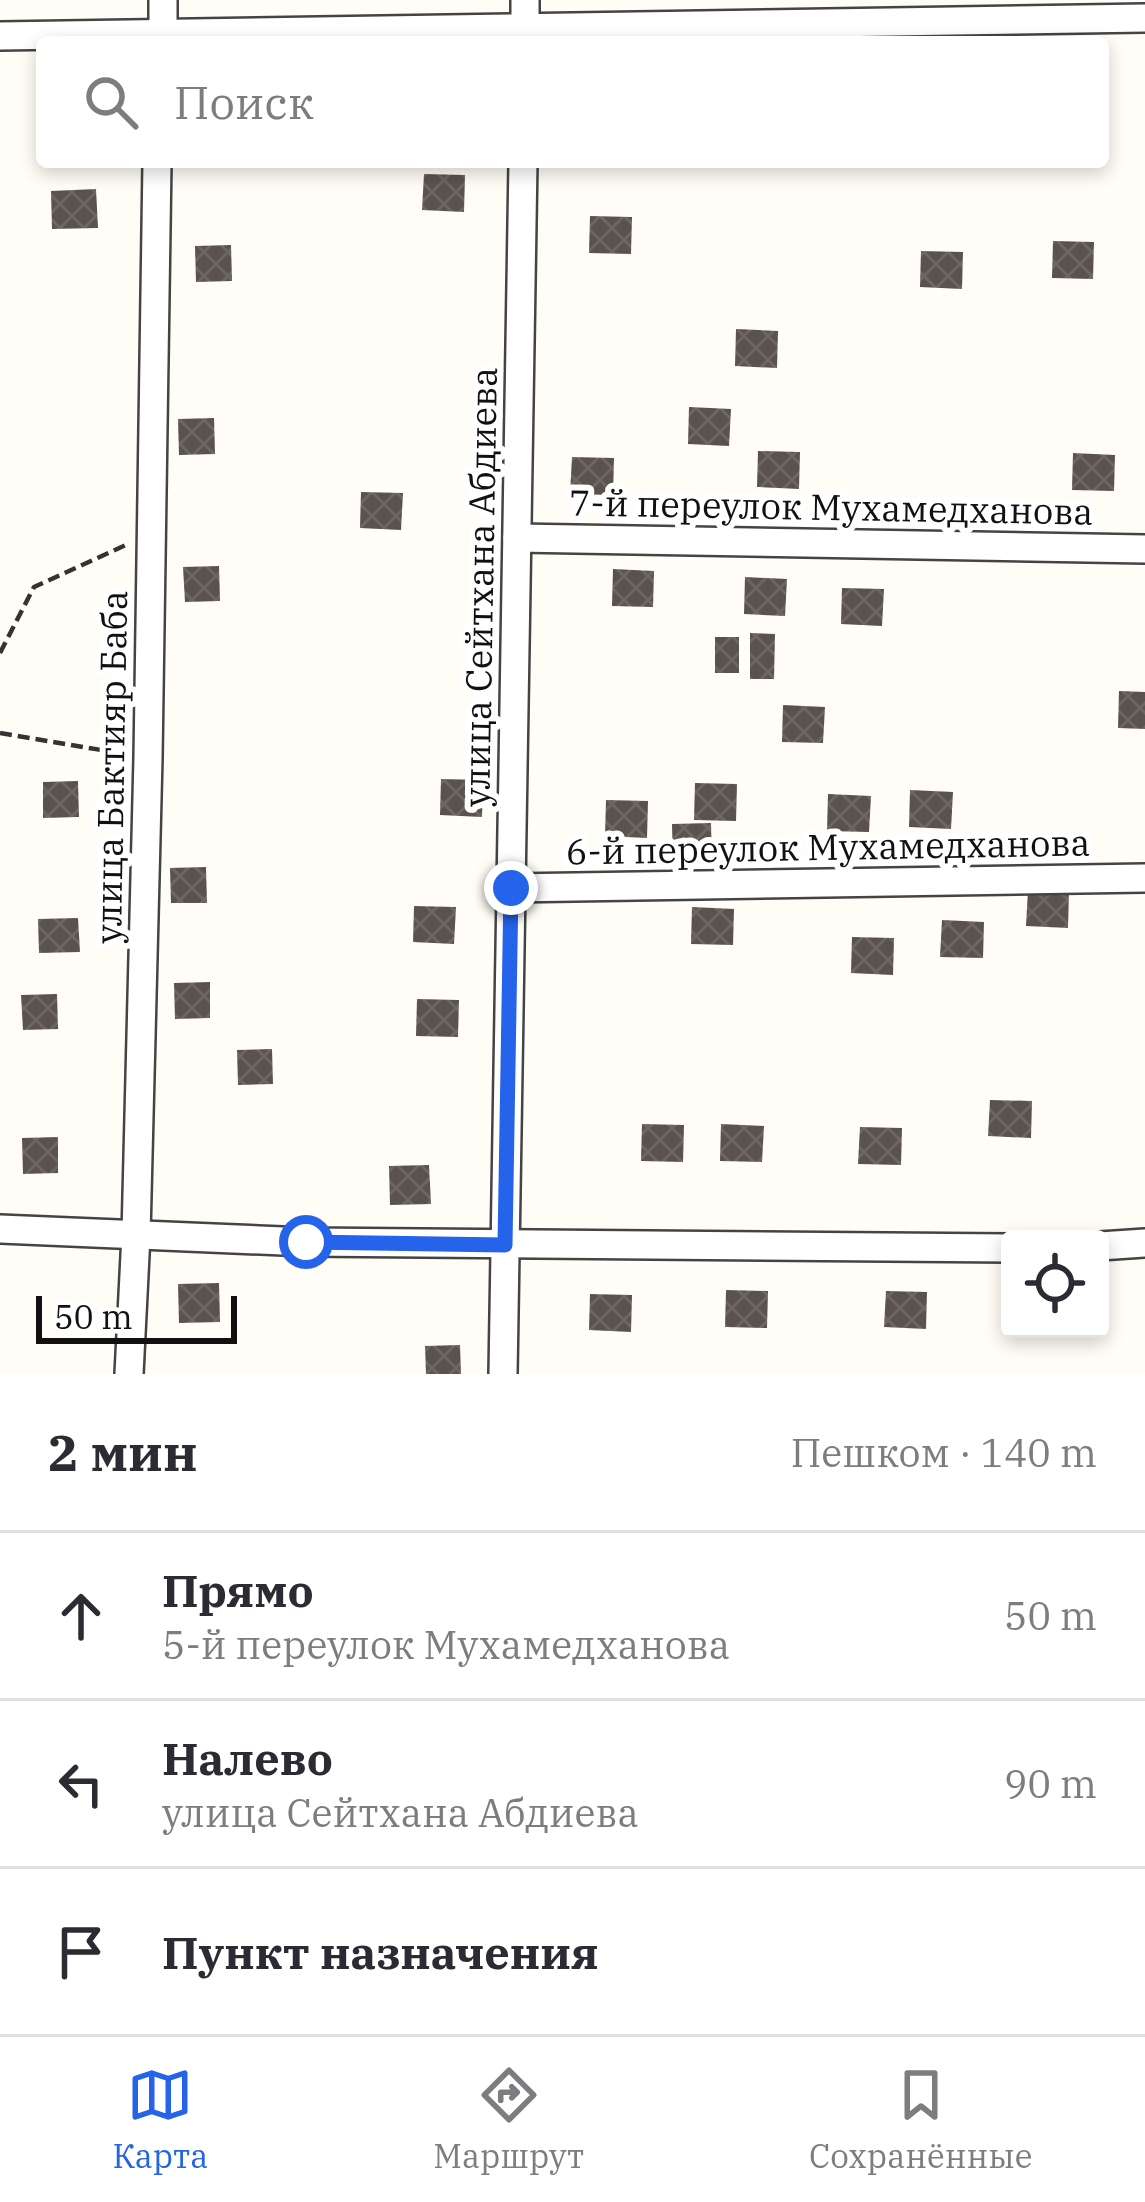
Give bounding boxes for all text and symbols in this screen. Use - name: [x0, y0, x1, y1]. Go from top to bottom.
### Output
- search box: [36, 36, 1109, 168]
- icon: search: [78, 69, 144, 135]
- text: Поиск: [174, 73, 314, 131]
- street label: улица Сейтхана Абдиева: [452, 367, 507, 807]
- street label: 7-й переулок Мухамедханова: [568, 478, 1094, 535]
- street label: улица Бактияр Баба: [84, 590, 137, 944]
- street label: 6-й переулок Мухамедханова: [565, 818, 1091, 875]
- route end: [484, 861, 538, 915]
- route start: [279, 1215, 333, 1269]
- map controls: [1001, 1230, 1109, 1338]
- button: locate: [1001, 1230, 1109, 1338]
- scale bar: [36, 1290, 237, 1343]
- text: 50 m: [54, 1295, 133, 1338]
- text: 2 мин: [48, 1419, 198, 1485]
- text: Пешком · 140 m: [791, 1427, 1097, 1478]
- text: Прямо: [162, 1561, 314, 1619]
- icon: ahead: [48, 1583, 114, 1649]
- text: 50 m: [1004, 1590, 1097, 1641]
- text: 5-й переулок Мухамедханова: [162, 1619, 730, 1670]
- text: Налево: [162, 1729, 333, 1787]
- icon: left: [48, 1751, 114, 1817]
- text: 90 m: [1004, 1758, 1097, 1809]
- text: улица Сейтхана Абдиева: [162, 1787, 639, 1838]
- icon: arrive: [48, 1919, 114, 1985]
- text: Пункт назначения: [162, 1923, 599, 1981]
- tab: Карта: [112, 2062, 208, 2177]
- tab: Маршрут: [433, 2062, 584, 2177]
- tab: Сохранённые: [809, 2062, 1033, 2177]

